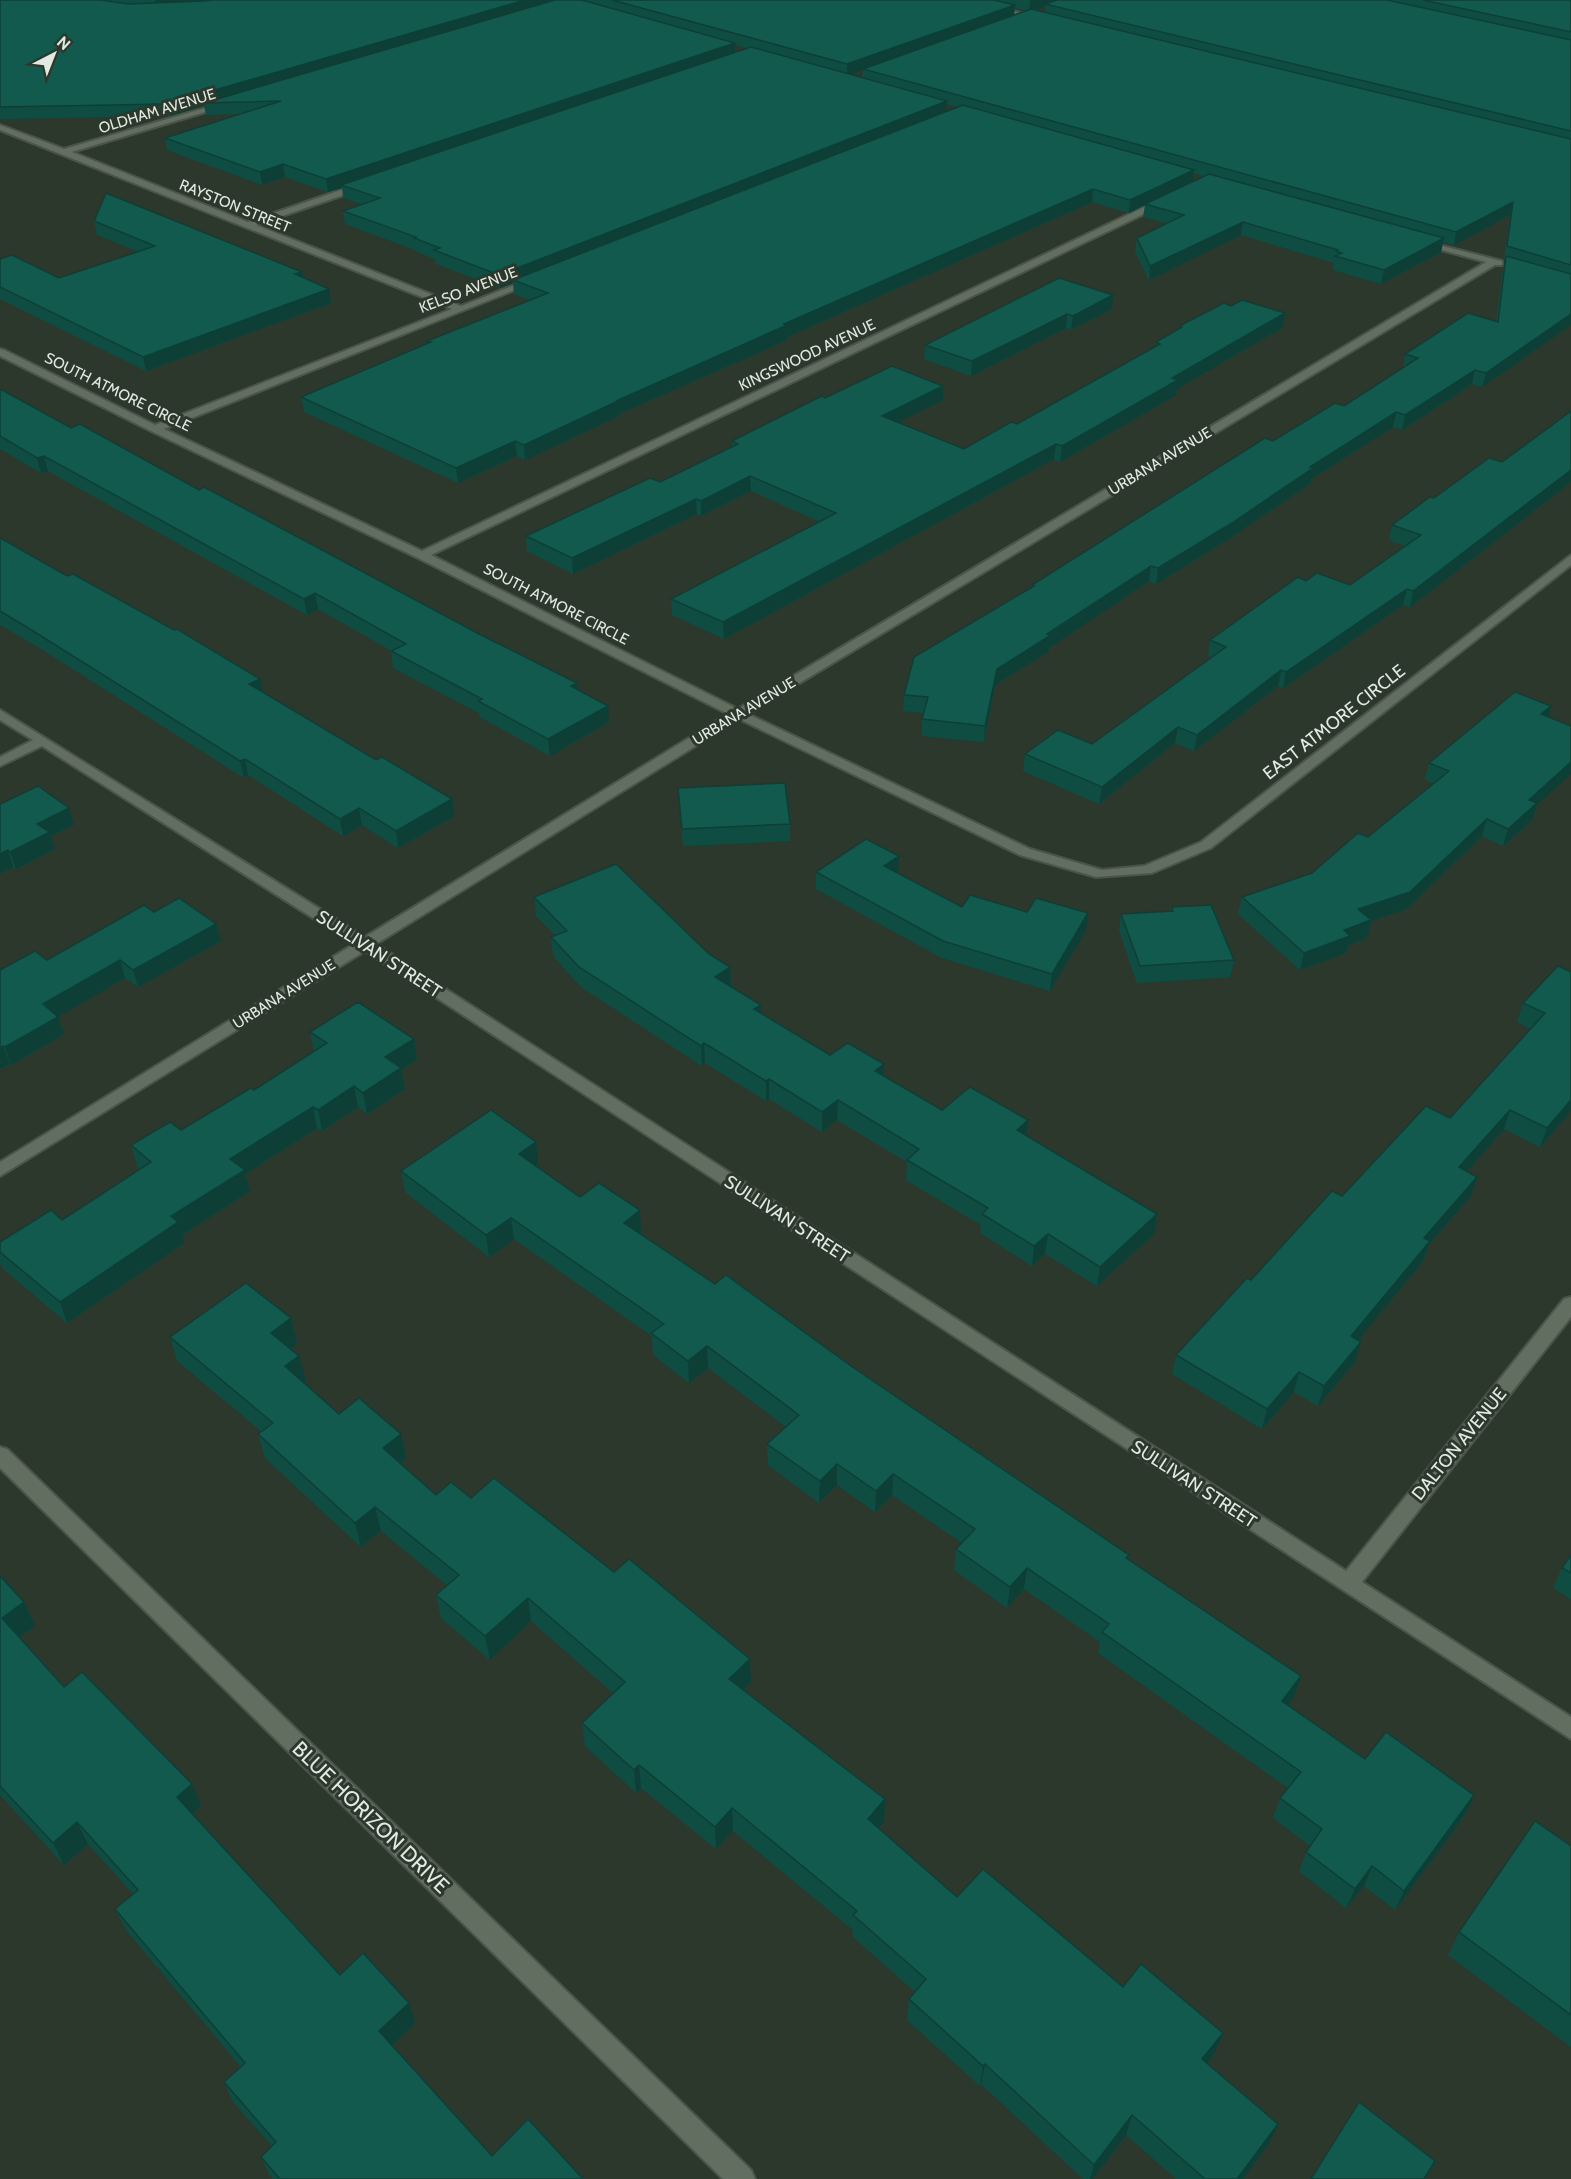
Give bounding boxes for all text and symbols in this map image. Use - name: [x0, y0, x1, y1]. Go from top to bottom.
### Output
- north arrow: [24, 24, 84, 84]
- text: N: [53, 32, 74, 54]
- street label: OLDHAM AVENUE: [96, 85, 218, 137]
- street label: RAYSTON STREET: [177, 176, 293, 236]
- street label: KELSO AVENUE: [416, 263, 520, 317]
- street label: KINGSWOOD AVENUE: [736, 315, 878, 395]
- street label: SOUTH ATMORE CIRCLE: [42, 349, 194, 435]
- street label: URBANA AVENUE: [1105, 423, 1215, 499]
- street label: SOUTH ATMORE CIRCLE: [480, 559, 632, 649]
- street label: EAST ATMORE CIRCLE: [1259, 660, 1409, 784]
- street label: URBANA AVENUE: [689, 673, 799, 749]
- street label: SULLIVAN STREET: [312, 905, 446, 1003]
- street label: URBANA AVENUE: [230, 955, 338, 1033]
- street label: SULLIVAN STREET: [720, 1170, 854, 1268]
- street label: DALTON AVENUE: [1407, 1383, 1511, 1505]
- street label: SULLIVAN STREET: [1127, 1435, 1261, 1533]
- street label: BLUE HORIZON DRIVE: [288, 1736, 454, 1898]

